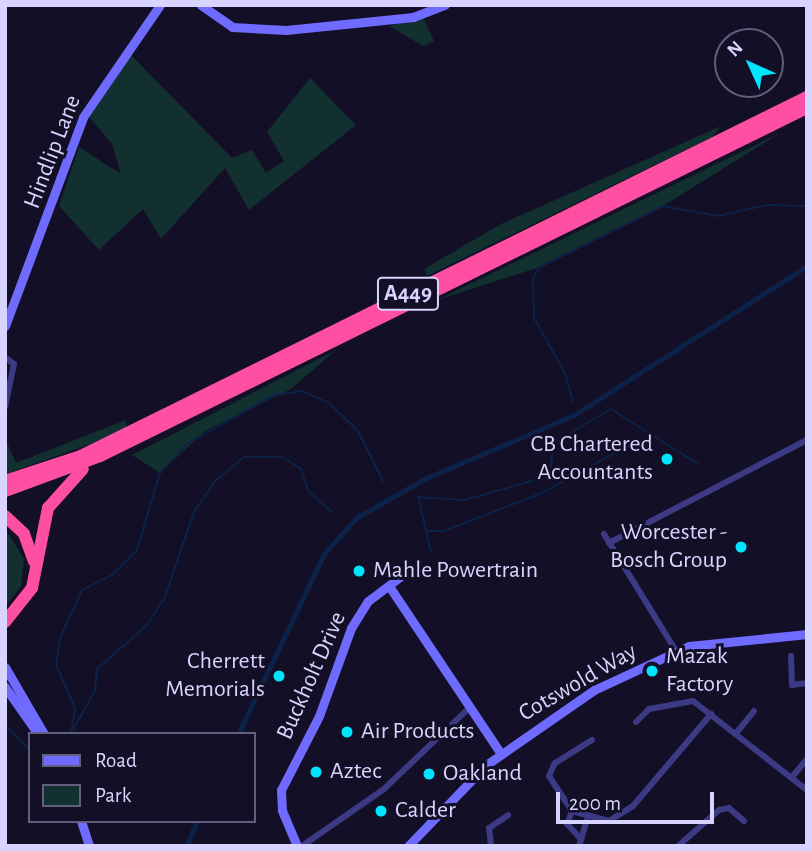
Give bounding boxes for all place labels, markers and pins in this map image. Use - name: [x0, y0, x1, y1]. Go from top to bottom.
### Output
- place label: CB Chartered Accountants: [531, 431, 653, 487]
- marker: CB Chartered Accountants: [659, 451, 675, 467]
- place label: Worcester - Bosch Group: [610, 519, 727, 575]
- marker: Worcester - Bosch Group: [733, 539, 749, 555]
- place label: Mahle Powertrain: [373, 557, 538, 585]
- marker: Mahle Powertrain: [351, 563, 367, 579]
- place label: Mazak Factory: [666, 643, 733, 699]
- place label: Cherrett Memorials: [165, 648, 265, 704]
- marker: Mazak Factory: [644, 663, 660, 679]
- marker: Cherrett Memorials: [271, 668, 287, 684]
- place label: Air Products: [361, 718, 474, 746]
- marker: Air Products: [339, 724, 355, 740]
- place label: Aztec: [330, 758, 381, 786]
- place label: Oakland: [443, 760, 522, 788]
- marker: Aztec: [308, 764, 324, 780]
- marker: Oakland: [421, 766, 437, 782]
- place label: Calder: [395, 797, 456, 825]
- marker: Calder: [373, 803, 389, 819]

